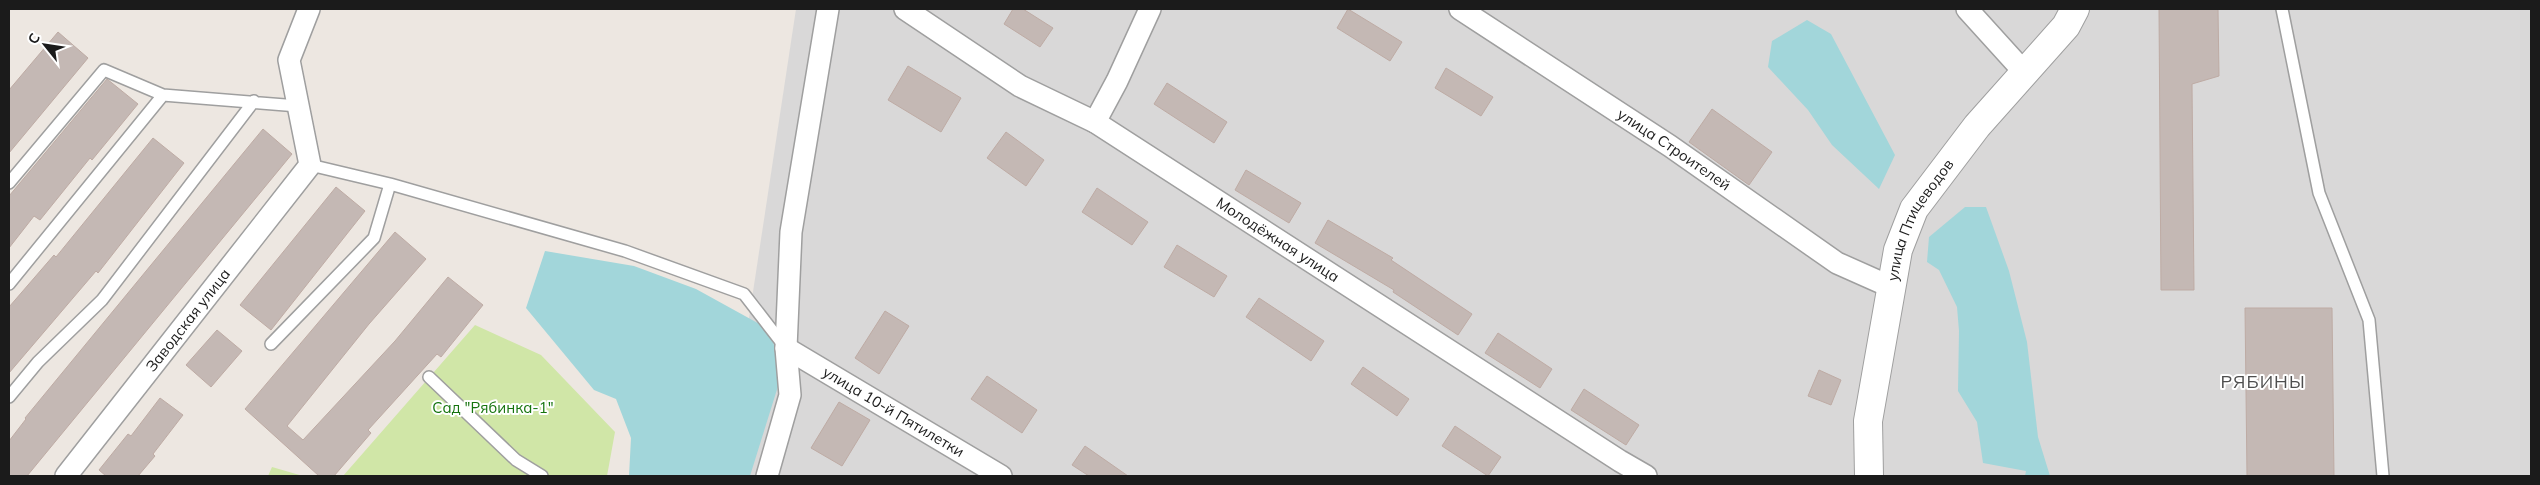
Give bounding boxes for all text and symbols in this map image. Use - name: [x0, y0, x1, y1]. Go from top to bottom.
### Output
- north arrow: [20, 20, 70, 70]
- text: С: [24, 30, 44, 47]
- street label: улица Строителей: [1614, 104, 1734, 194]
- street label: улица Птицеводов: [1883, 155, 1958, 283]
- street label: Молодёжная улица: [1213, 193, 1343, 286]
- street label: Заводская улица: [141, 265, 234, 375]
- street label: улица 10-й Пятилетки: [819, 362, 968, 461]
- district label: РЯБИНЫ: [2220, 370, 2306, 393]
- park label: Сад "Рябинка-1": [432, 398, 554, 417]

